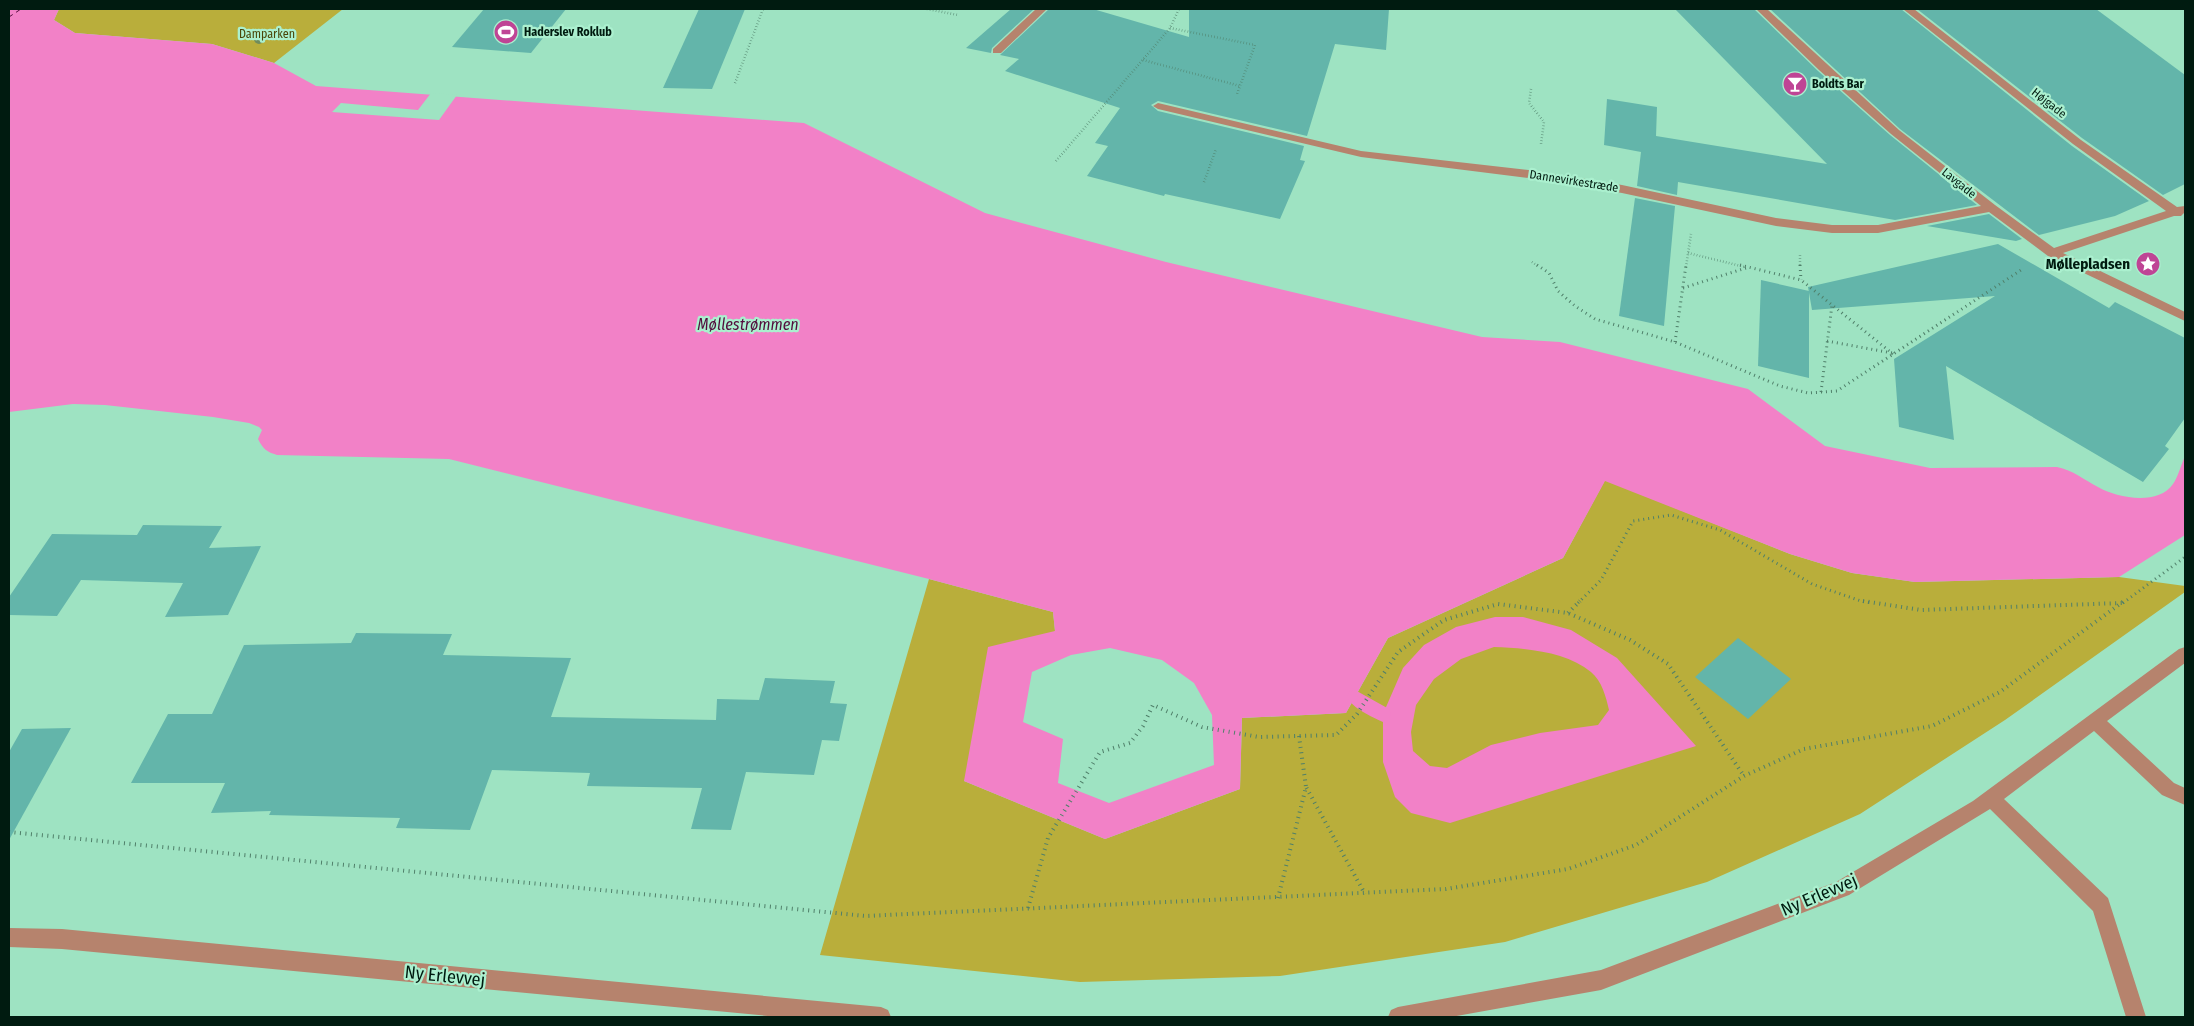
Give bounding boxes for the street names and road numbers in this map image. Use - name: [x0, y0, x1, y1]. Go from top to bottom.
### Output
- street label: Højgade: [2029, 85, 2069, 121]
- street label: Lavgade: [1939, 165, 1979, 201]
- street label: Dannevirkestræde: [1529, 167, 1619, 195]
- street label: Ny Erlevvej: [1778, 869, 1860, 921]
- street label: Ny Erlevvej: [404, 961, 486, 991]

